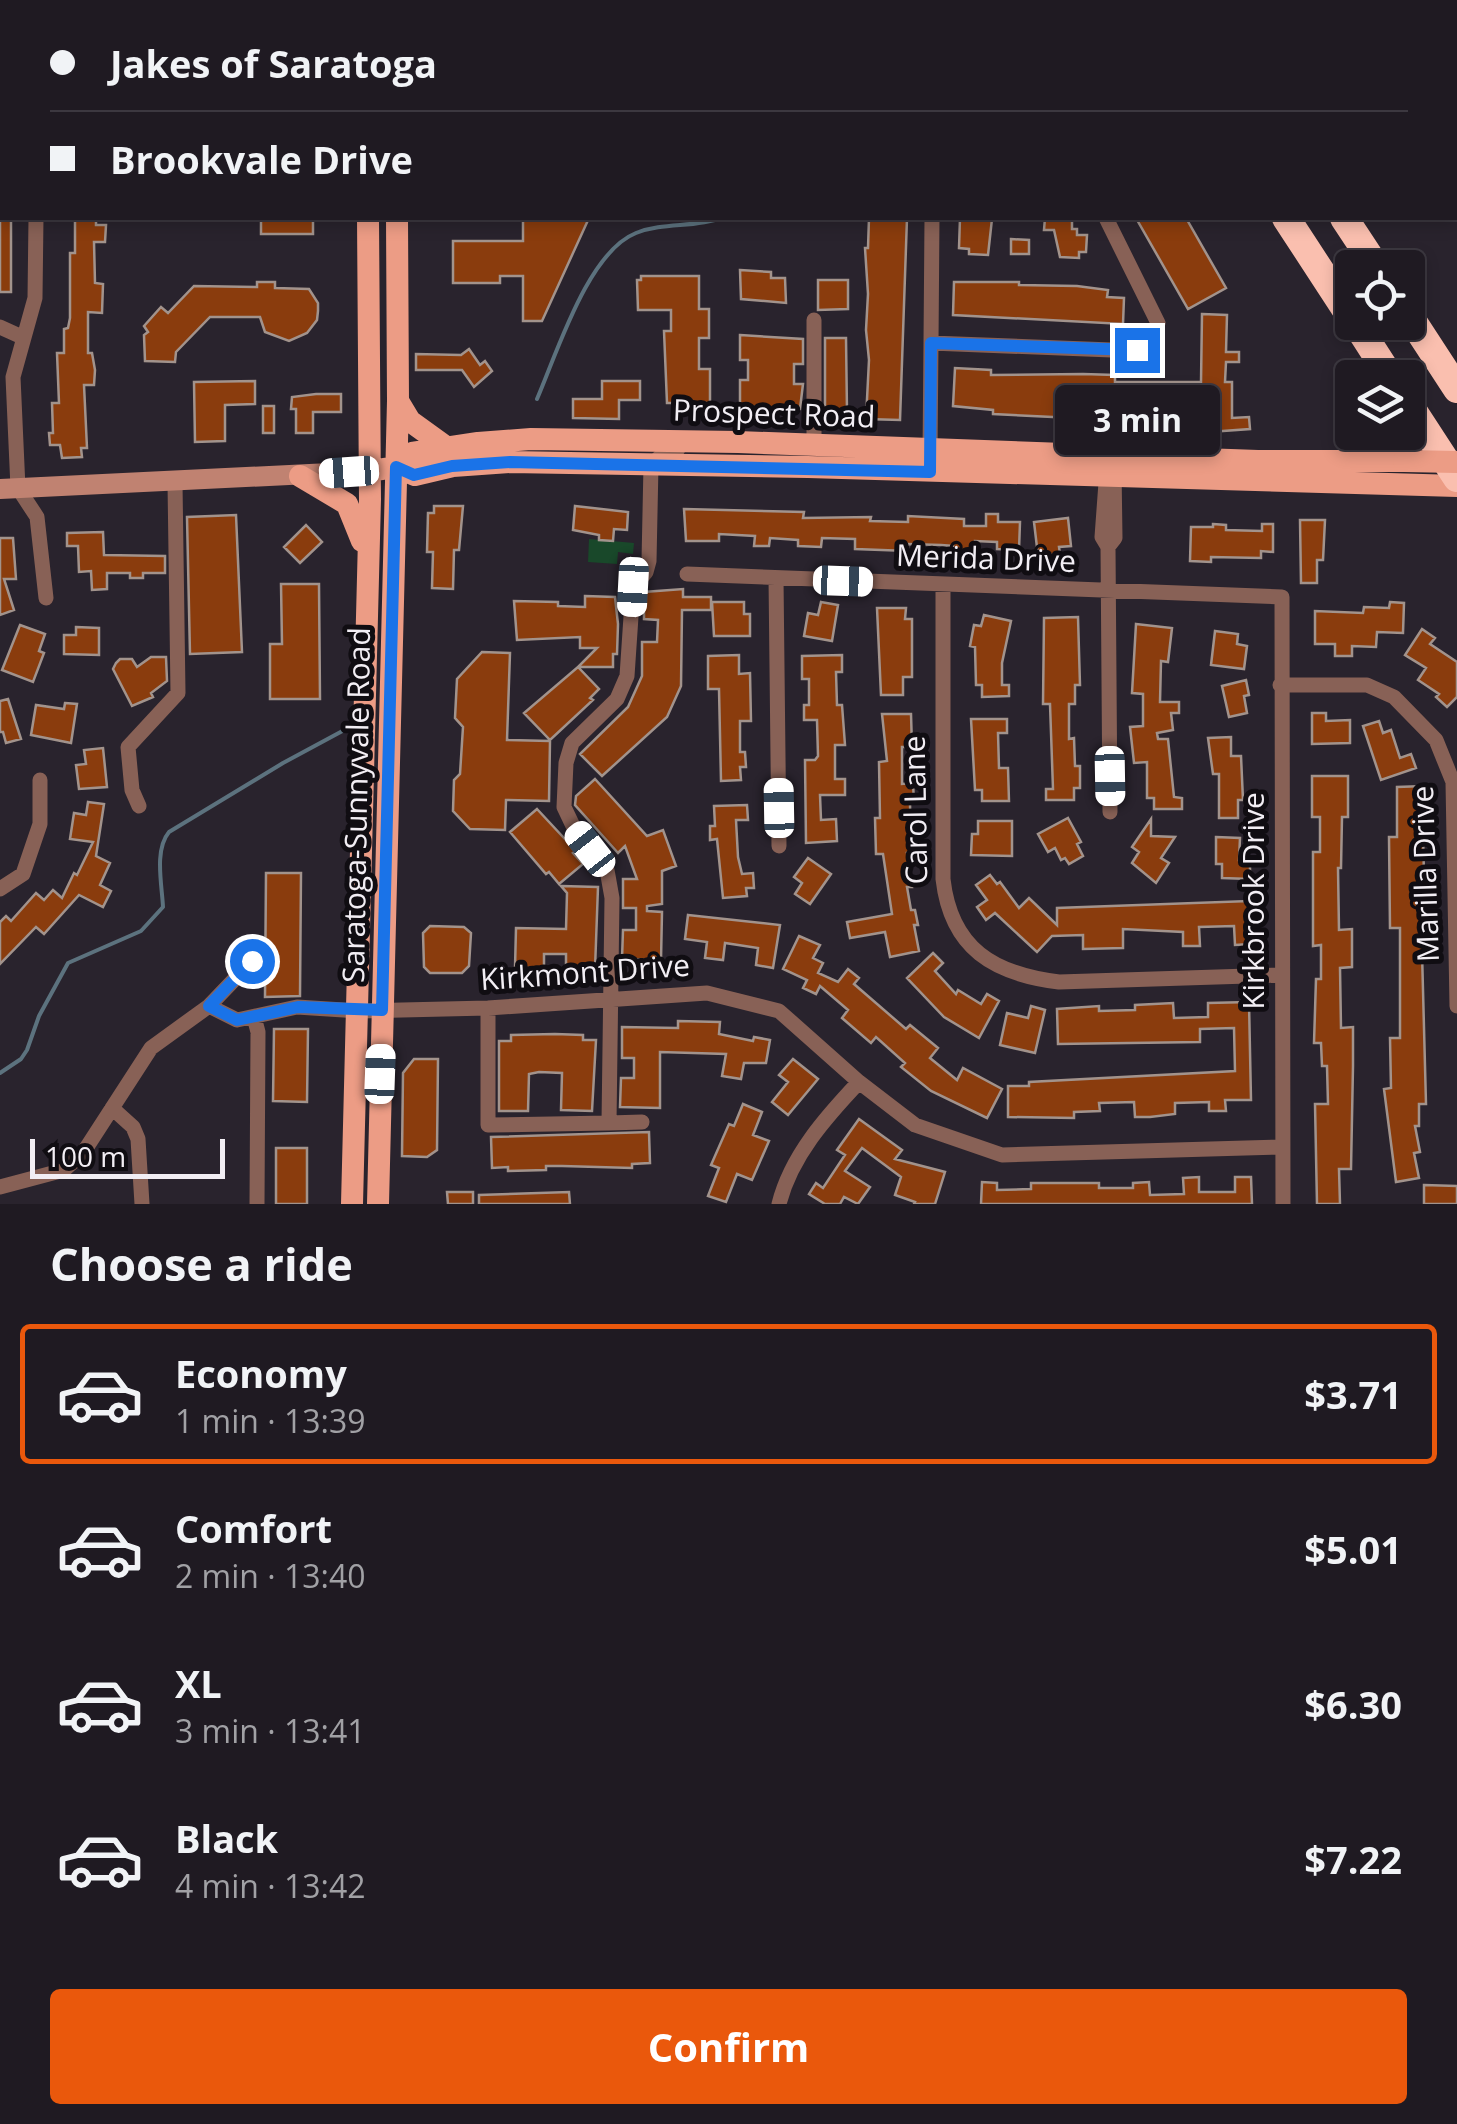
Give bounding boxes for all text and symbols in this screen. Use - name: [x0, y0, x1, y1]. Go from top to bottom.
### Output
- text: Jakes of Saratoga: [110, 37, 437, 89]
- text: Brookvale Drive: [110, 133, 413, 185]
- map controls: [1335, 250, 1425, 450]
- button: locate: [1335, 250, 1425, 340]
- route end: [1115, 328, 1160, 373]
- button: layers: [1335, 360, 1425, 450]
- callout: 3 min: [1054, 385, 1220, 455]
- street label: Prospect Road: [672, 388, 876, 437]
- text: 3 min: [1093, 398, 1182, 441]
- car: [318, 455, 380, 489]
- street label: Merida Drive: [895, 534, 1077, 581]
- car: [616, 556, 650, 618]
- car: [812, 565, 874, 597]
- street label: Saratoga-Sunnyvale Road: [332, 627, 379, 983]
- street label: Carol Lane: [893, 735, 936, 885]
- car: [1094, 746, 1126, 806]
- car: [763, 778, 795, 838]
- street label: Marilla Drive: [1401, 785, 1448, 963]
- street label: Kirkbrook Drive: [1232, 792, 1273, 1010]
- car: [560, 816, 620, 882]
- route start: [230, 939, 275, 984]
- street label: Kirkmont Drive: [479, 944, 691, 999]
- car: [364, 1043, 396, 1105]
- scale bar: [30, 1134, 225, 1178]
- text: 100 m: [45, 1137, 126, 1175]
- text: Choose a ride: [50, 1233, 353, 1294]
- text: Economy: [175, 1347, 347, 1399]
- icon: car: [55, 1349, 145, 1439]
- text: $3.71: [1304, 1368, 1402, 1420]
- text: 1 min · 13:39: [175, 1399, 366, 1442]
- text: Comfort: [175, 1502, 332, 1554]
- icon: car: [55, 1504, 145, 1594]
- text: $5.01: [1304, 1523, 1402, 1575]
- text: 2 min · 13:40: [175, 1554, 366, 1597]
- text: XL: [175, 1657, 222, 1709]
- icon: car: [55, 1659, 145, 1749]
- text: $6.30: [1304, 1678, 1402, 1730]
- text: 3 min · 13:41: [175, 1709, 366, 1752]
- text: Black: [175, 1812, 278, 1864]
- icon: car: [55, 1814, 145, 1904]
- text: $7.22: [1304, 1833, 1402, 1885]
- text: 4 min · 13:42: [175, 1864, 366, 1907]
- button: Confirm: [50, 1989, 1407, 2104]

